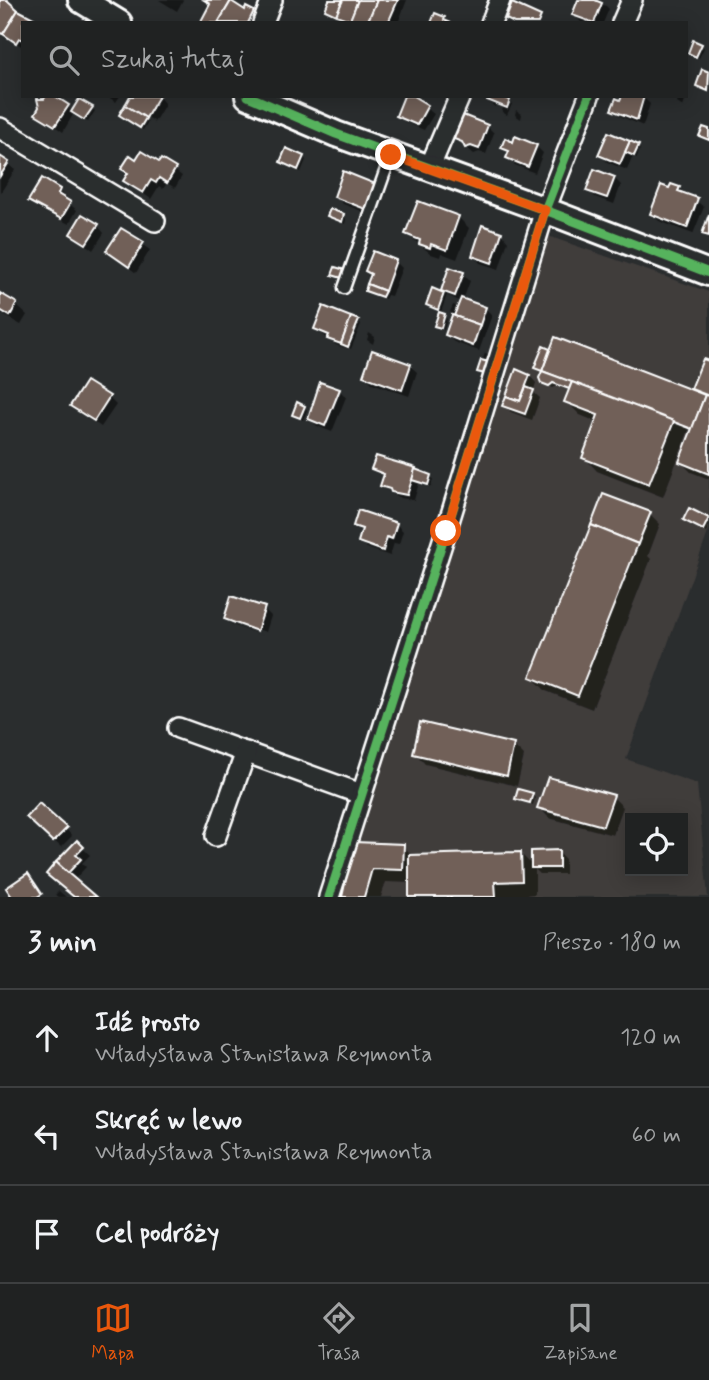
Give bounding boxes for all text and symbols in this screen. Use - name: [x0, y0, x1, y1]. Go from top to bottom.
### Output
- search box: [21, 21, 688, 98]
- icon: search: [45, 41, 83, 79]
- text: Szukaj tutaj: [101, 43, 245, 77]
- route end: [375, 139, 406, 170]
- route start: [430, 515, 461, 546]
- map controls: [625, 813, 688, 876]
- button: locate: [625, 813, 688, 876]
- text: 3 min: [28, 923, 97, 962]
- text: Pieszo · 180 m: [543, 928, 681, 958]
- text: Idź prosto: [95, 1006, 200, 1040]
- icon: ahead: [28, 1019, 66, 1057]
- text: 120 m: [620, 1023, 681, 1053]
- text: Władysława Stanisława Reymonta: [95, 1040, 433, 1070]
- text: Skręć w lewo: [95, 1104, 242, 1138]
- icon: left: [28, 1117, 66, 1155]
- text: 60 m: [632, 1121, 681, 1151]
- text: Władysława Stanisława Reymonta: [95, 1138, 433, 1168]
- icon: arrive: [28, 1215, 66, 1253]
- text: Cel podróży: [95, 1217, 219, 1251]
- tab: Mapa: [91, 1299, 135, 1366]
- tab: Trasa: [317, 1299, 360, 1366]
- tab: Zapisane: [543, 1299, 618, 1366]

